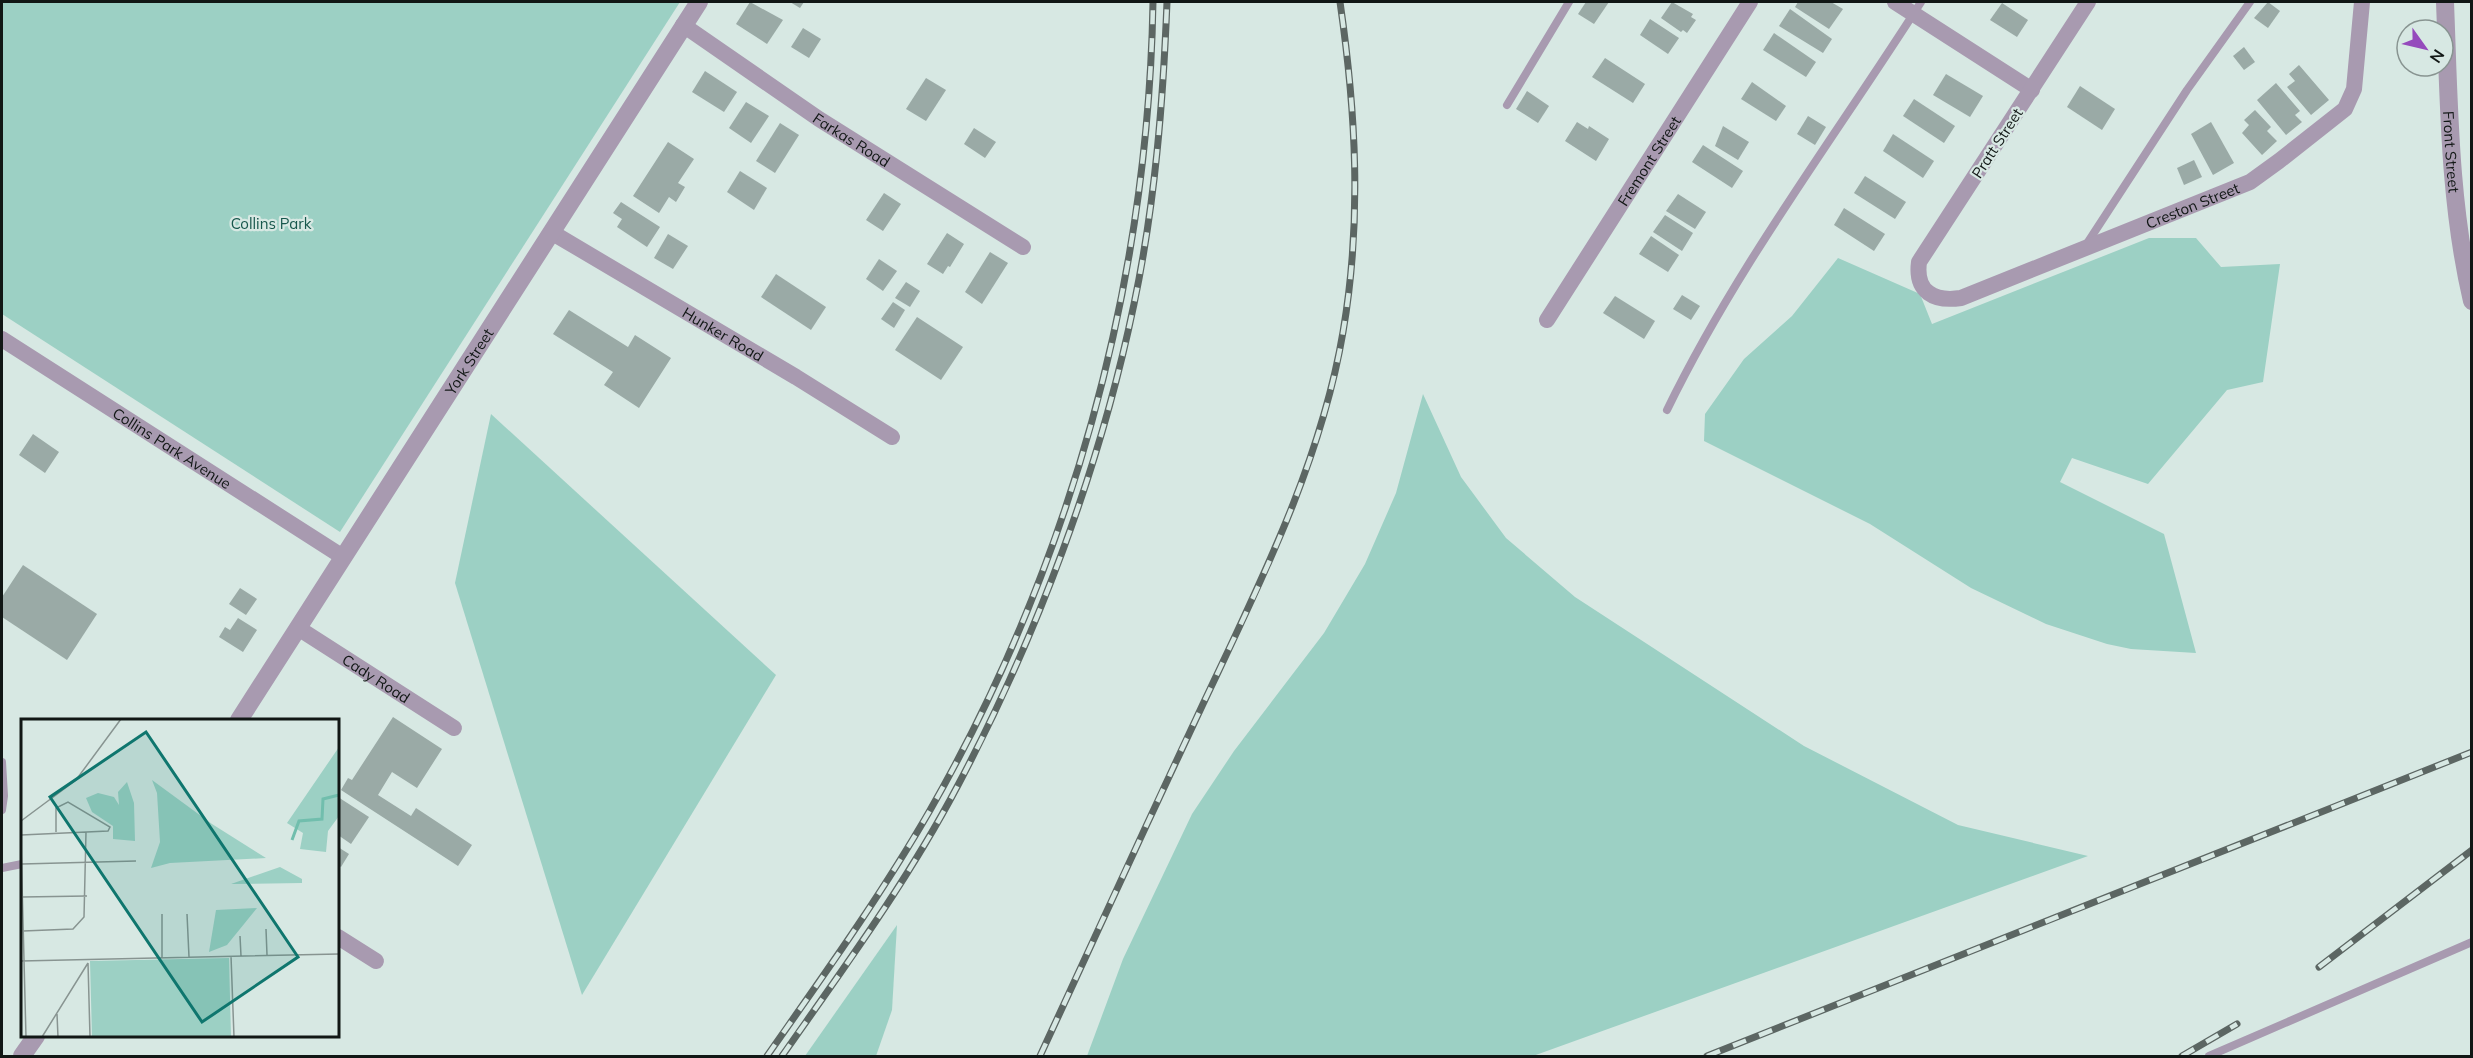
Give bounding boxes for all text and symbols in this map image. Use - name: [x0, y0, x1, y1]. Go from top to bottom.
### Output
- north arrow: [2395, 18, 2455, 78]
- text: N: [2426, 46, 2449, 67]
- street label: Pratt Street: [1967, 104, 2027, 182]
- street label: Farkas Road: [809, 108, 894, 171]
- street label: Front Street: [2440, 111, 2464, 194]
- street label: Fremont Street: [1613, 112, 1684, 209]
- street label: Creston Street: [2143, 178, 2242, 232]
- park label: Collins Park: [231, 214, 312, 233]
- street label: Hunker Road: [679, 303, 767, 365]
- street label: York Street: [440, 325, 497, 399]
- street label: Collins Park Avenue: [109, 403, 235, 493]
- street label: Cady Road: [339, 649, 414, 707]
- inset map: [21, 719, 339, 1037]

